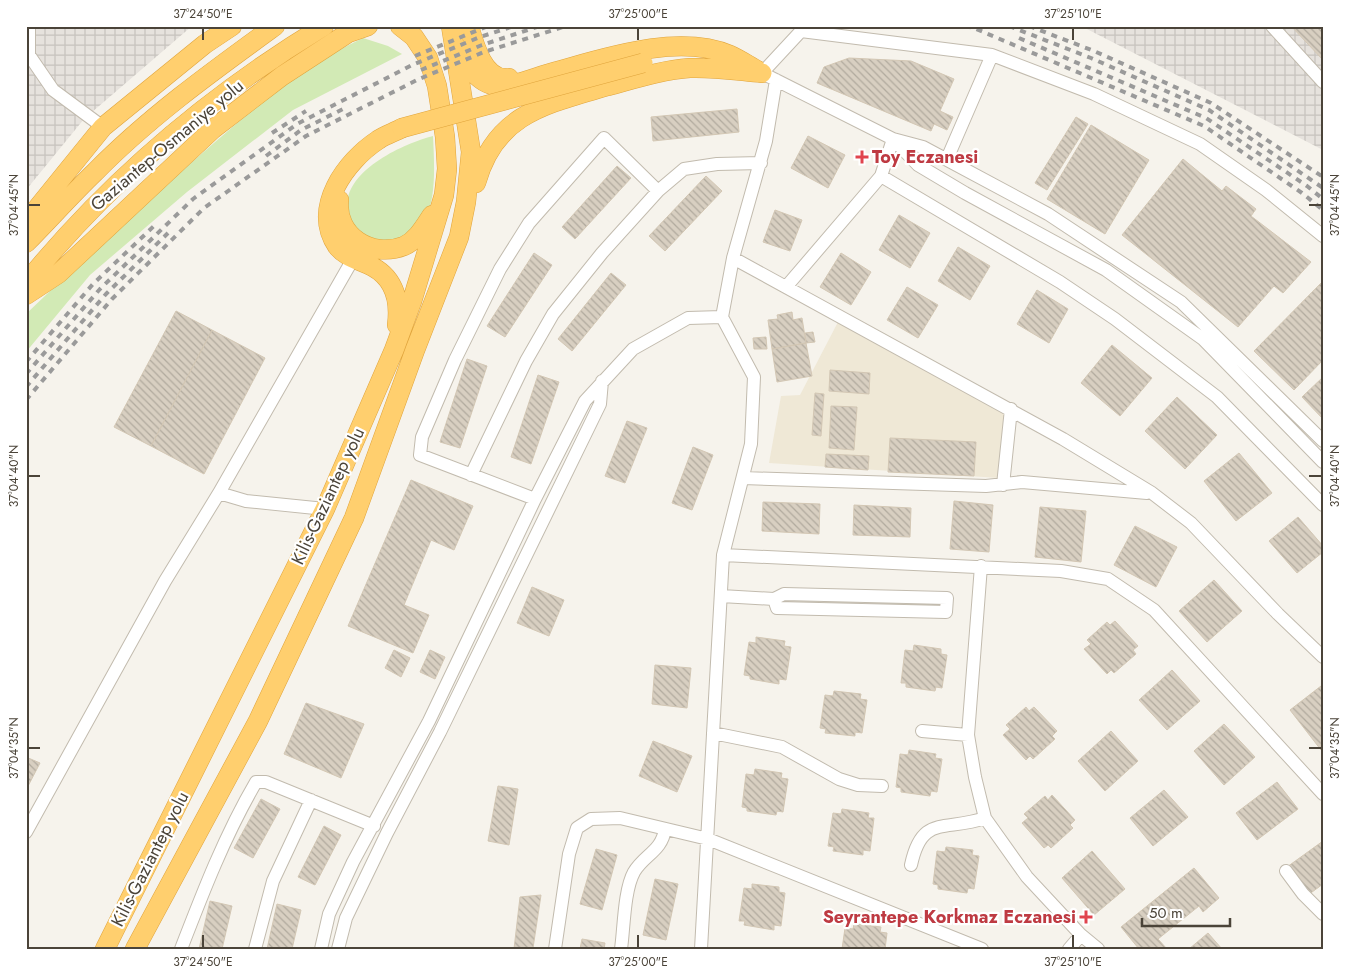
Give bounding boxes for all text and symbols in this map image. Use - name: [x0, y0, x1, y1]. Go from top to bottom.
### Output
- text: 37°24'50"E: [173, 5, 233, 23]
- text: 37°25'00"E: [608, 5, 668, 23]
- text: 37°25'10"E: [1044, 5, 1102, 23]
- street label: Gaziantep-Osmaniye yolu: [85, 73, 249, 217]
- place label: Toy Eczanesi: [872, 144, 978, 170]
- marker: Toy Eczanesi: [856, 151, 868, 163]
- text: 37°04'45"N: [5, 174, 23, 236]
- text: 37°04'45"N: [1326, 174, 1344, 236]
- street label: Kilis-Gaziantep yolu: [285, 423, 371, 569]
- text: 37°04'40"N: [5, 445, 23, 507]
- text: 37°04'40"N: [1326, 445, 1344, 507]
- text: 37°04'35"N: [5, 717, 23, 779]
- text: 37°04'35"N: [1326, 717, 1344, 779]
- street label: Kilis-Gaziantep yolu: [105, 787, 195, 931]
- scale bar: [1142, 895, 1229, 927]
- text: 50 m: [1149, 902, 1183, 924]
- place label: Seyrantepe Korkmaz Eczanesi: [823, 904, 1076, 930]
- marker: Seyrantepe Korkmaz Eczanesi: [1080, 911, 1092, 923]
- text: 37°24'50"E: [173, 953, 233, 971]
- text: 37°25'00"E: [608, 953, 668, 971]
- text: 37°25'10"E: [1044, 953, 1102, 971]

